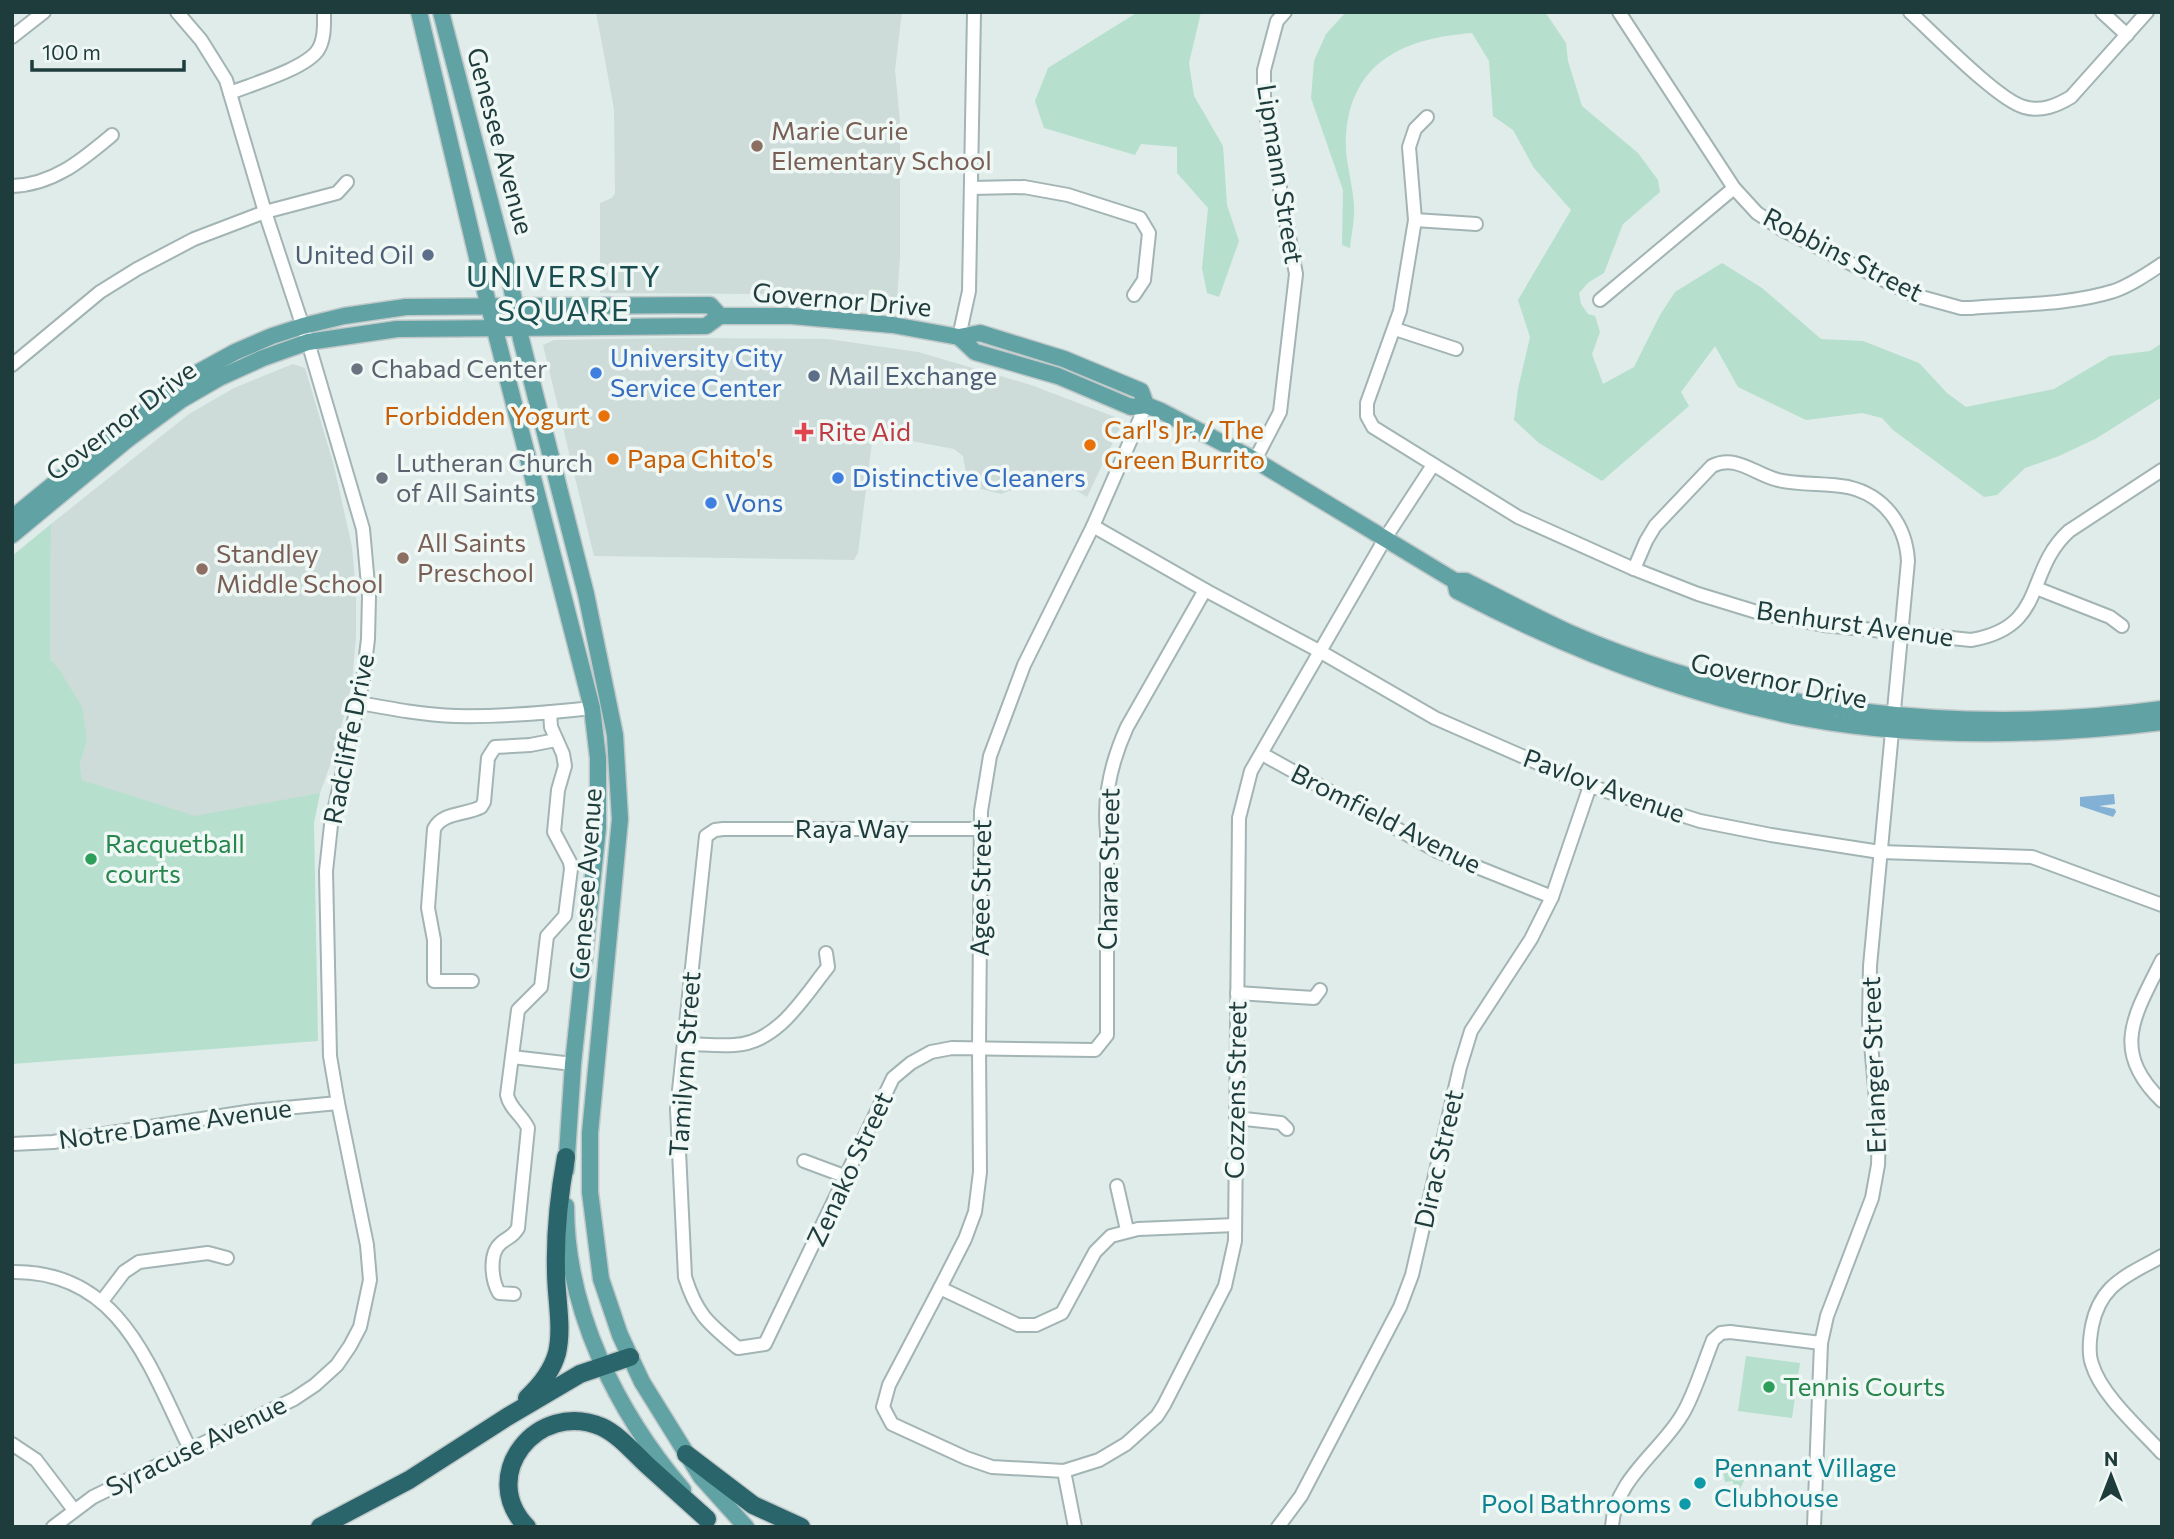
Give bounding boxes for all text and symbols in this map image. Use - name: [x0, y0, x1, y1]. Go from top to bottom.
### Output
- scale bar: [32, 28, 184, 72]
- text: 100 m: [42, 39, 101, 64]
- street label: Genesee Avenue: [462, 44, 541, 238]
- street label: Lipmann Street: [1252, 82, 1311, 266]
- place label: Marie Curie Elementary School: [771, 114, 992, 175]
- marker: Marie Curie Elementary School: [749, 138, 765, 154]
- street label: Robbins Street: [1759, 200, 1929, 307]
- place label: United Oil: [295, 238, 414, 269]
- marker: United Oil: [420, 247, 436, 263]
- district label: UNIVERSITY SQUARE: [466, 256, 662, 327]
- street label: Governor Drive: [751, 275, 933, 322]
- place label: University City Service Center: [610, 341, 783, 402]
- place label: Chabad Center: [371, 352, 547, 383]
- street label: Governor Drive: [39, 353, 201, 486]
- place label: Mail Exchange: [828, 359, 997, 390]
- marker: Chabad Center: [349, 361, 365, 377]
- marker: University City Service Center: [588, 365, 604, 381]
- marker: Mail Exchange: [806, 368, 822, 384]
- place label: Forbidden Yogurt: [384, 399, 590, 430]
- marker: Forbidden Yogurt: [596, 408, 612, 424]
- place label: Carl's Jr. / The Green Burrito: [1104, 413, 1265, 474]
- place label: Rite Aid: [818, 415, 911, 446]
- marker: Rite Aid: [796, 424, 812, 440]
- marker: Carl's Jr. / The Green Burrito: [1082, 437, 1098, 453]
- place label: Papa Chito's: [627, 442, 773, 473]
- place label: Lutheran Church of All Saints: [396, 446, 593, 507]
- marker: Papa Chito's: [605, 451, 621, 467]
- place label: Distinctive Cleaners: [852, 461, 1086, 492]
- marker: Lutheran Church of All Saints: [374, 470, 390, 486]
- marker: Distinctive Cleaners: [830, 470, 846, 486]
- place label: Vons: [725, 486, 783, 517]
- marker: Vons: [703, 495, 719, 511]
- place label: All Saints Preschool: [417, 526, 534, 587]
- place label: Standley Middle School: [216, 537, 384, 598]
- marker: All Saints Preschool: [395, 550, 411, 566]
- marker: Standley Middle School: [194, 561, 210, 577]
- street label: Benhurst Avenue: [1755, 593, 1956, 652]
- street label: Governor Drive: [1688, 646, 1870, 713]
- street label: Radcliffe Drive: [316, 651, 379, 827]
- street label: Pavlov Avenue: [1520, 741, 1690, 828]
- street label: Bromfield Avenue: [1287, 756, 1487, 879]
- street label: Genesee Avenue: [562, 787, 607, 981]
- street label: Charae Street: [1091, 788, 1124, 950]
- street label: Raya Way: [795, 812, 909, 843]
- street label: Agee Street: [963, 819, 996, 957]
- place label: Racquetball courts: [105, 827, 245, 888]
- marker: Racquetball courts: [83, 851, 99, 867]
- street label: Tamilynn Street: [662, 970, 705, 1158]
- street label: Erlanger Street: [1854, 976, 1891, 1154]
- street label: Cozzens Street: [1217, 1001, 1252, 1179]
- street label: Zenako Street: [799, 1086, 898, 1251]
- street label: Dirac Street: [1407, 1087, 1468, 1231]
- street label: Notre Dame Avenue: [56, 1091, 293, 1154]
- place label: Tennis Courts: [1783, 1370, 1945, 1401]
- marker: Tennis Courts: [1761, 1379, 1777, 1395]
- street label: Syracuse Avenue: [100, 1388, 290, 1502]
- north arrow: [2076, 1441, 2146, 1511]
- text: N: [2104, 1447, 2118, 1470]
- place label: Pennant Village Clubhouse: [1714, 1451, 1896, 1512]
- marker: Pennant Village Clubhouse: [1692, 1475, 1708, 1491]
- place label: Pool Bathrooms: [1481, 1487, 1671, 1518]
- marker: Pool Bathrooms: [1677, 1496, 1693, 1512]

